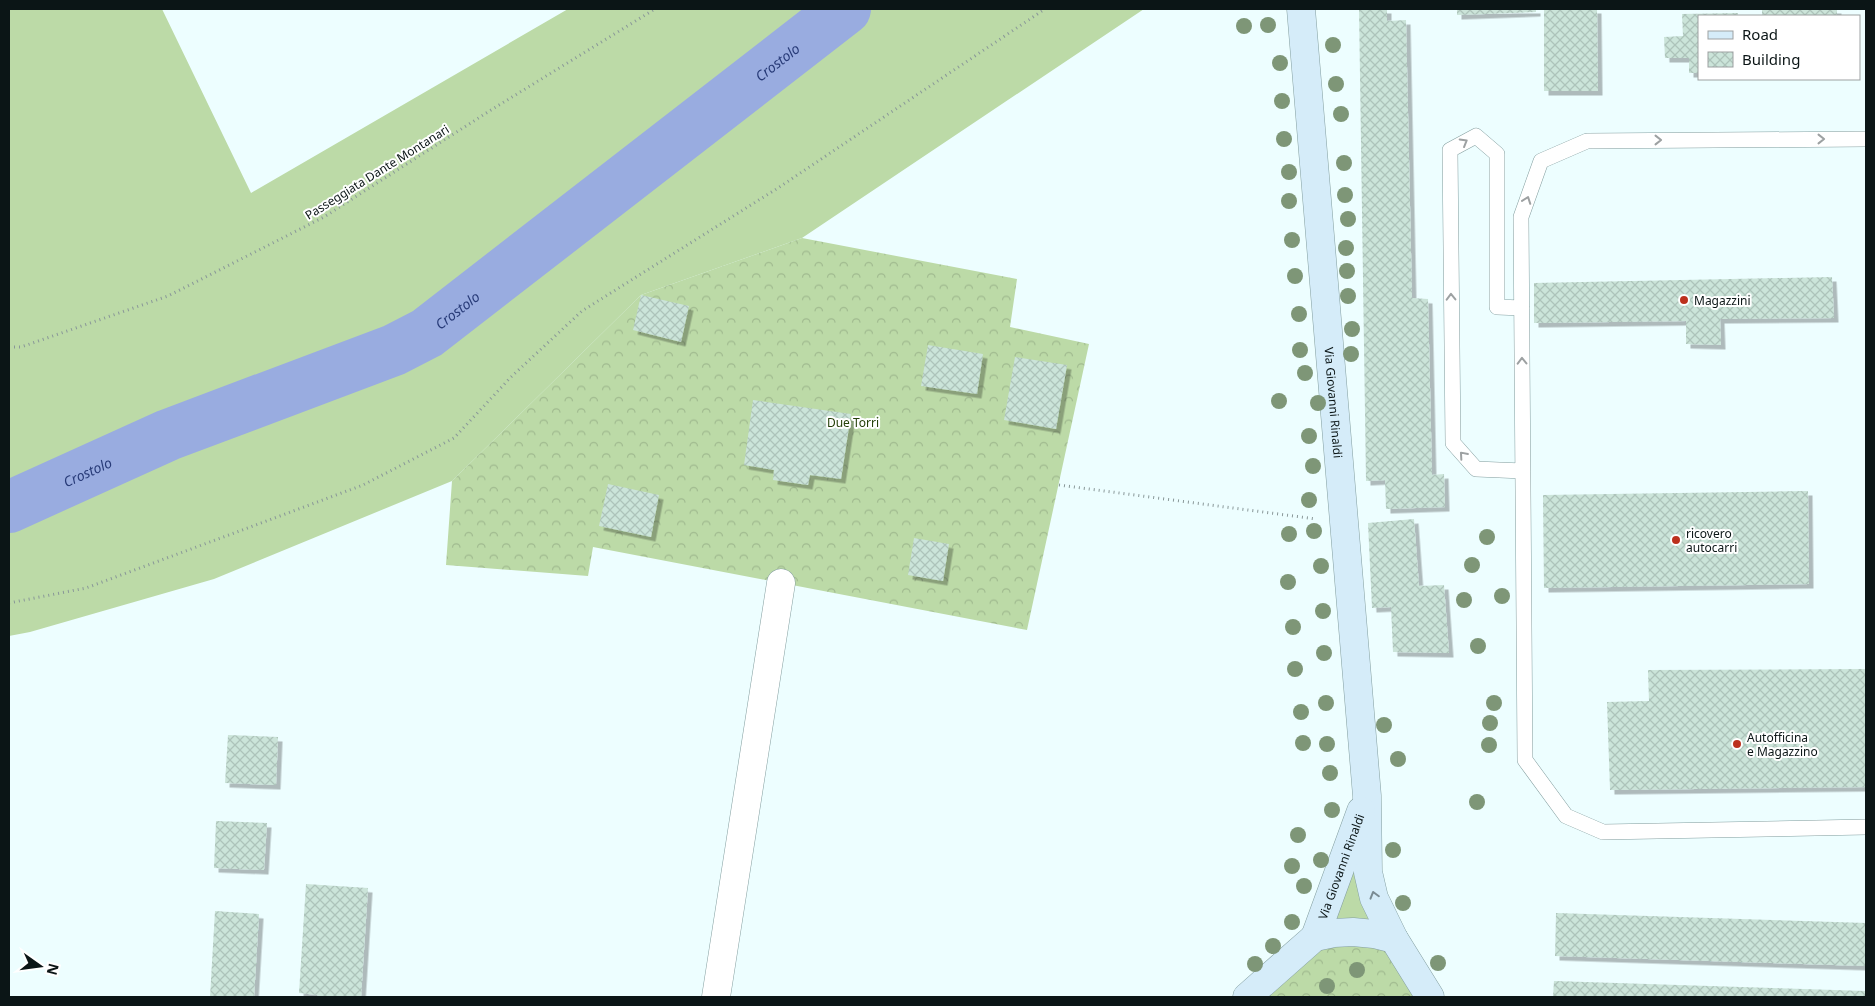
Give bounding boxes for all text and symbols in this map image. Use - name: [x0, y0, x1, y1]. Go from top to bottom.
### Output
- legend: [1698, 15, 1860, 80]
- text: Road: [1742, 24, 1778, 44]
- water label: Crostolo: [751, 38, 803, 85]
- text: Building: [1742, 49, 1800, 69]
- street label: Passeggiata Dante Montanari: [302, 121, 452, 223]
- one-way arrow: [1817, 134, 1825, 144]
- one-way arrow: [1654, 135, 1662, 145]
- one-way arrow: [1459, 139, 1468, 149]
- one-way arrow: [1521, 196, 1531, 204]
- water label: Crostolo: [431, 286, 483, 333]
- one-way arrow: [1446, 292, 1457, 300]
- place label: Magazzini: [1694, 292, 1751, 309]
- marker: Magazzini: [1678, 294, 1690, 306]
- street label: Via Giovanni Rinaldi: [1321, 346, 1347, 459]
- one-way arrow: [1517, 357, 1527, 364]
- park label: Due Torri: [827, 414, 879, 431]
- water label: Crostolo: [60, 452, 115, 491]
- one-way arrow: [1461, 452, 1469, 461]
- place label: ricovero autocarri: [1686, 525, 1737, 556]
- marker: ricovero autocarri: [1670, 534, 1682, 546]
- place label: Autofficina e Magazzino: [1747, 729, 1818, 760]
- marker: Autofficina e Magazzino: [1731, 738, 1743, 750]
- street label: Via Giovanni Rinaldi: [1314, 811, 1368, 922]
- one-way arrow: [1369, 891, 1379, 900]
- north arrow: [15, 941, 65, 991]
- text: N: [43, 961, 64, 977]

